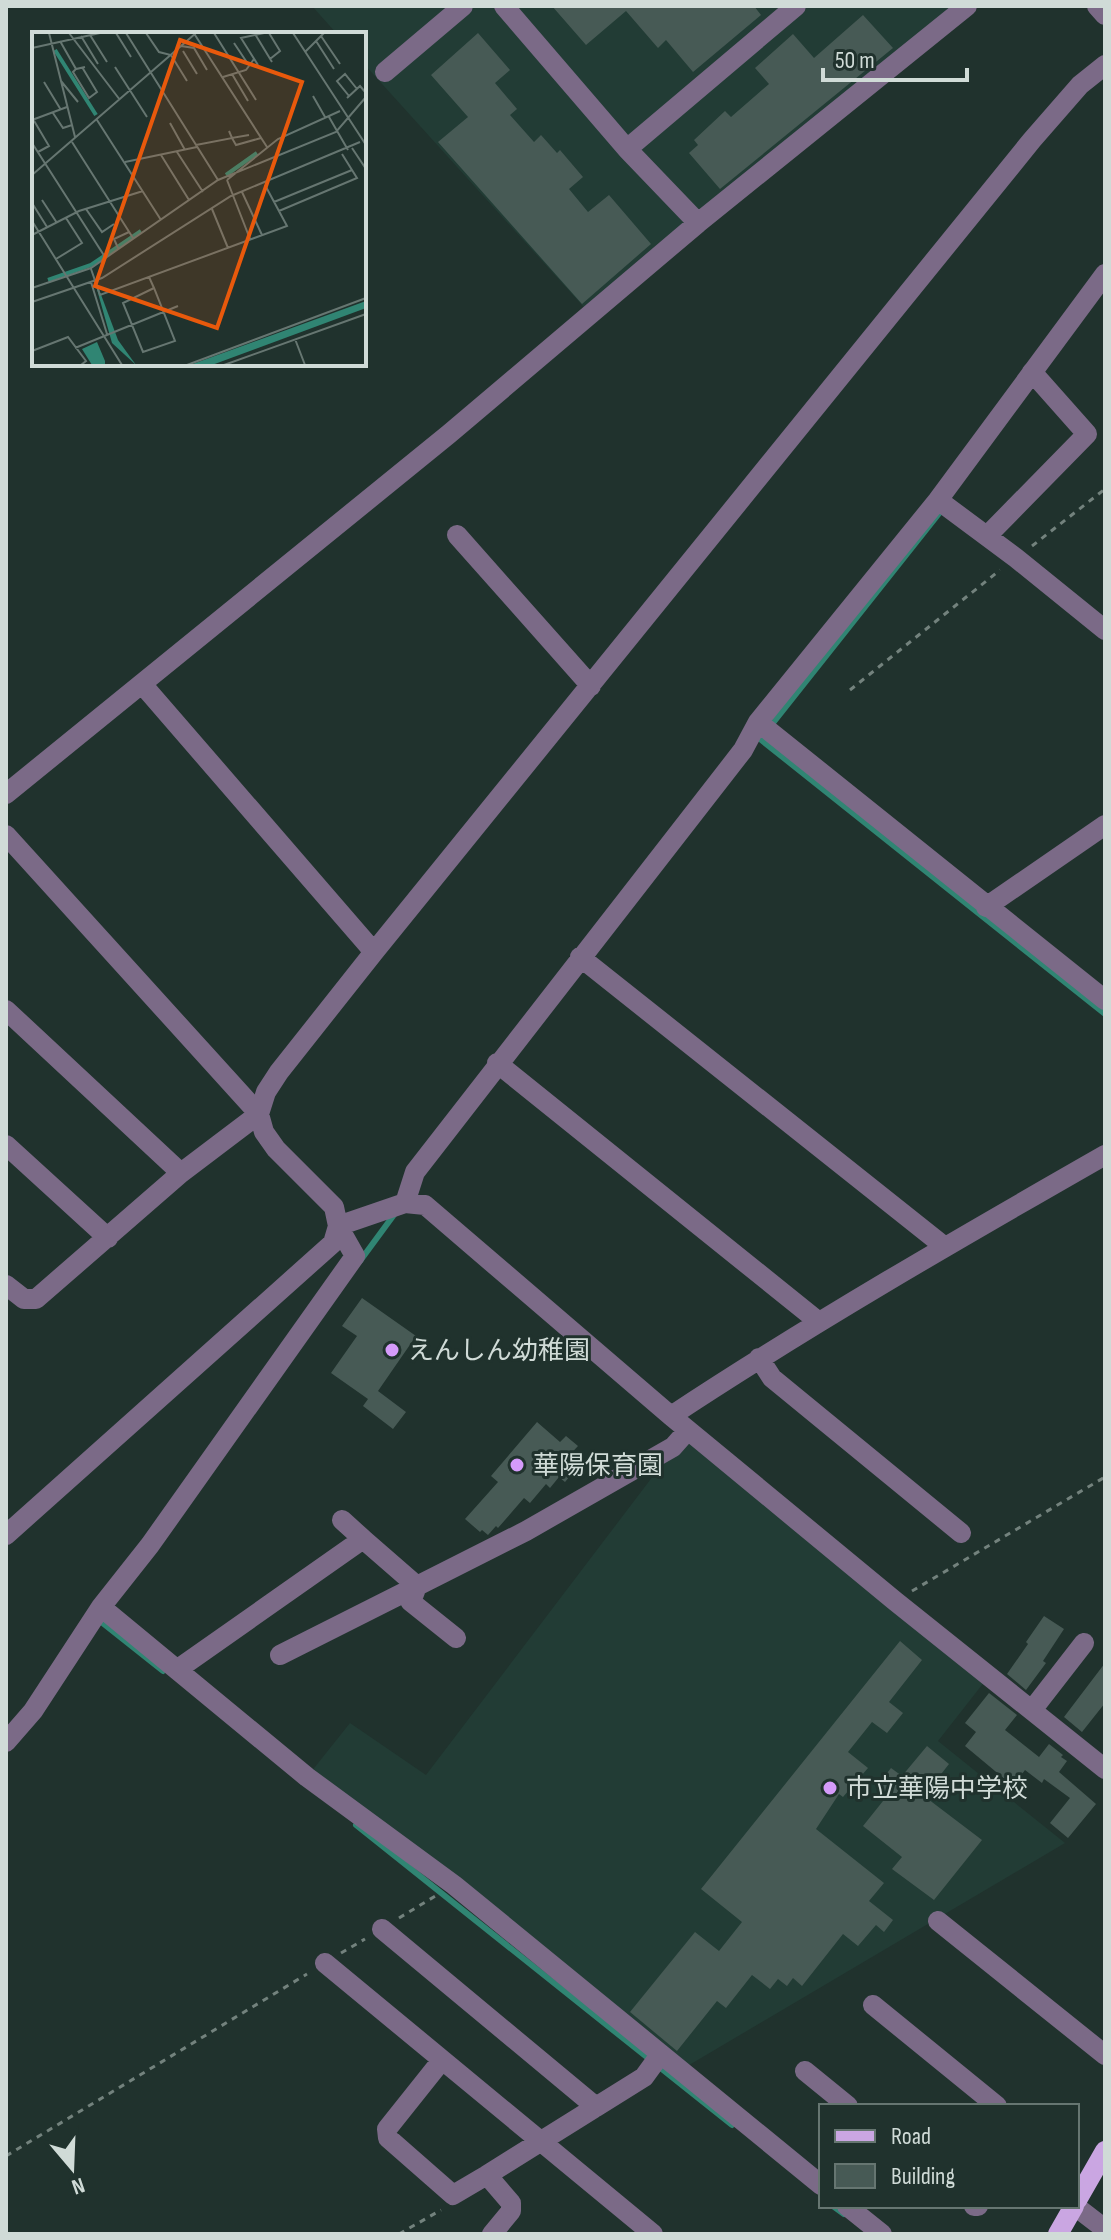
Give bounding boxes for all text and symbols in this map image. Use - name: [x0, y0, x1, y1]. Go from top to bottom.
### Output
- inset map: [32, 32, 366, 366]
- scale bar: [823, 32, 967, 82]
- text: 50 m: [835, 46, 875, 75]
- place label: えんしん幼稚園: [408, 1336, 590, 1367]
- marker: えんしん幼稚園: [383, 1341, 401, 1359]
- place label: 華陽保育園: [533, 1451, 663, 1482]
- marker: 華陽保育園: [508, 1456, 526, 1474]
- place label: 市立華陽中学校: [846, 1774, 1028, 1805]
- marker: 市立華陽中学校: [821, 1779, 839, 1797]
- legend: [819, 2104, 1079, 2208]
- text: Road: [891, 2122, 931, 2151]
- north arrow: [32, 2128, 112, 2208]
- text: Building: [891, 2162, 955, 2191]
- text: N: [68, 2171, 88, 2200]

